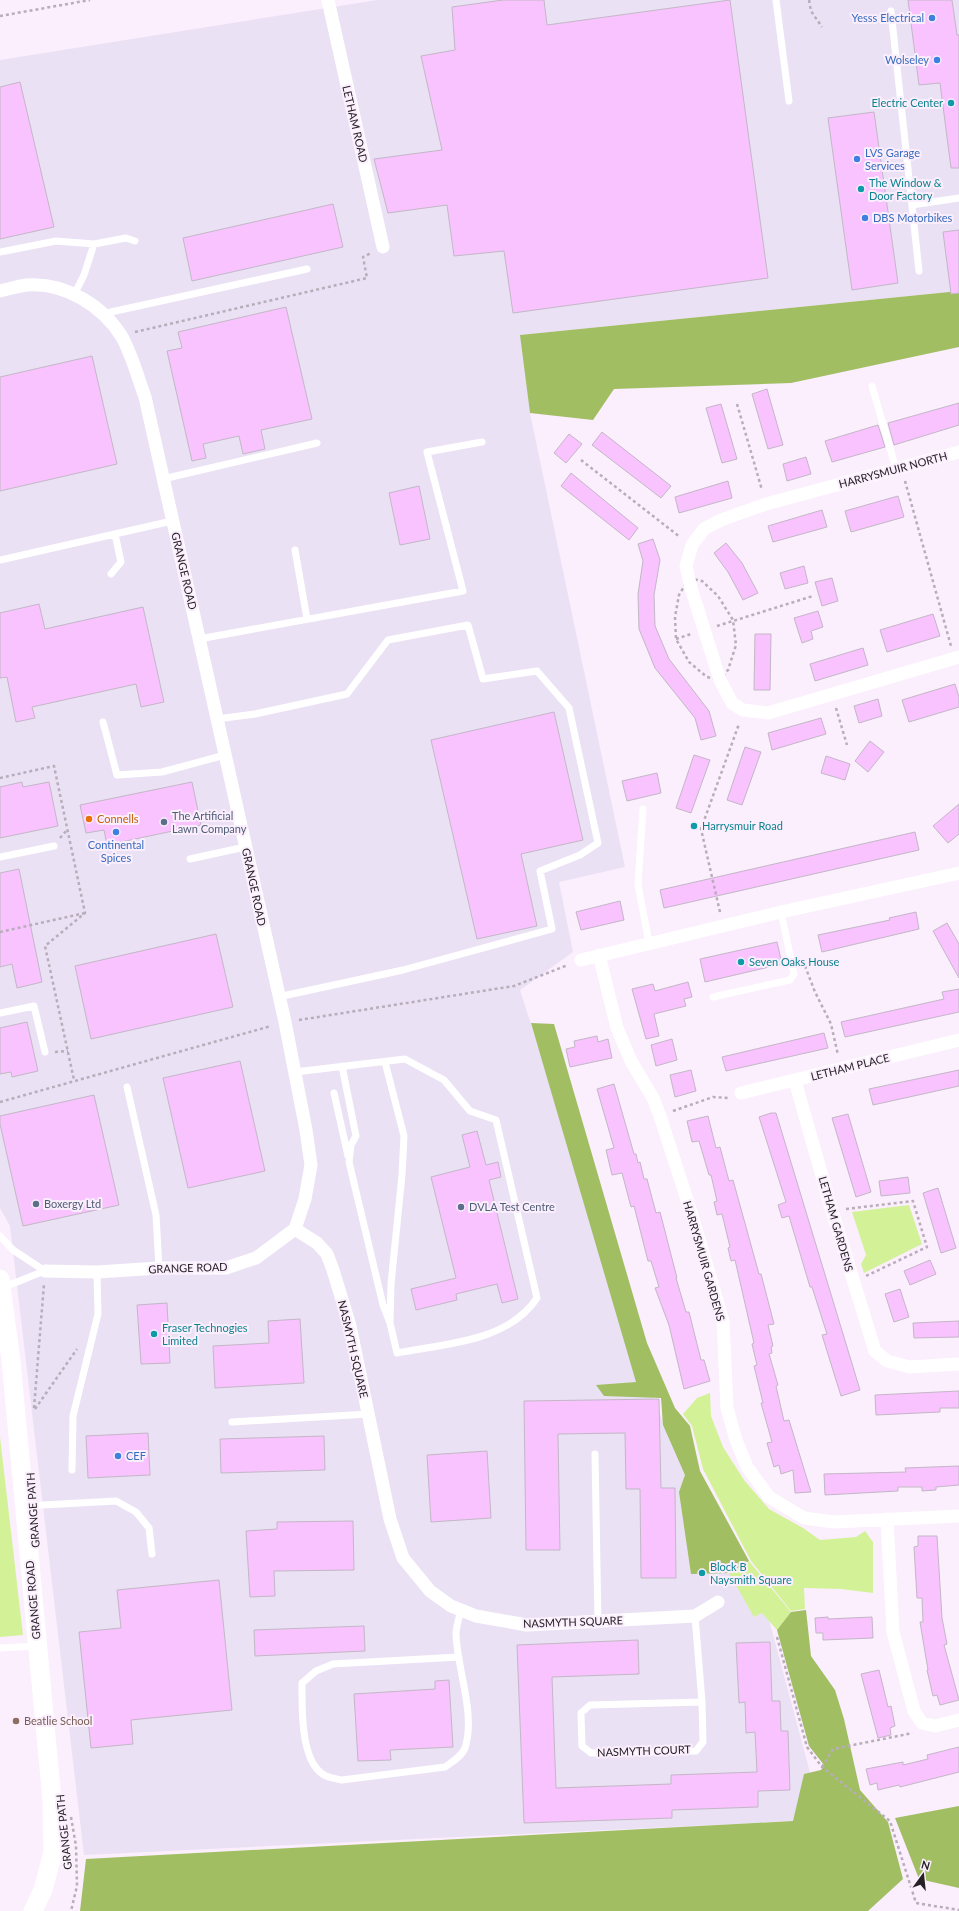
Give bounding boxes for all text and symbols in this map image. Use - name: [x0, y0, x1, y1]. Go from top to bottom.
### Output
- place label: Yesss Electrical: [852, 11, 924, 24]
- marker: Yesss Electrical: [927, 13, 937, 23]
- place label: Wolseley: [885, 53, 929, 66]
- marker: Wolseley: [932, 55, 942, 65]
- street label: LETHAM ROAD: [340, 84, 371, 164]
- place label: Electric Center: [872, 96, 943, 109]
- marker: Electric Center: [946, 98, 956, 108]
- place label: LVS Garage Services: [865, 146, 920, 172]
- marker: LVS Garage Services: [852, 154, 862, 164]
- place label: The Window & Door Factory: [869, 176, 942, 202]
- marker: The Window & Door Factory: [856, 184, 866, 194]
- place label: DBS Motorbikes: [873, 211, 952, 224]
- marker: DBS Motorbikes: [860, 213, 870, 223]
- street label: HARRYSMUIR NORTH: [837, 449, 949, 490]
- street label: GRANGE ROAD: [169, 531, 200, 611]
- place label: The Artificial Lawn Company: [172, 809, 247, 835]
- place label: Connells: [97, 812, 139, 825]
- marker: Connells: [84, 814, 94, 824]
- marker: The Artificial Lawn Company: [159, 817, 169, 827]
- place label: Harrysmuir Road: [702, 819, 783, 832]
- marker: Harrysmuir Road: [689, 821, 699, 831]
- marker: Continental Spices: [111, 827, 121, 837]
- place label: Continental Spices: [88, 838, 144, 864]
- street label: GRANGE ROAD: [240, 847, 269, 927]
- place label: Seven Oaks House: [749, 955, 840, 968]
- marker: Seven Oaks House: [736, 957, 746, 967]
- street label: LETHAM PLACE: [809, 1050, 891, 1083]
- street label: LETHAM GARDENS: [817, 1175, 856, 1273]
- place label: Boxergy Ltd: [44, 1197, 101, 1210]
- marker: Boxergy Ltd: [31, 1199, 41, 1209]
- street label: HARRYSMUIR GARDENS: [681, 1199, 728, 1322]
- place label: DVLA Test Centre: [469, 1200, 555, 1213]
- marker: DVLA Test Centre: [456, 1202, 466, 1212]
- street label: GRANGE ROAD: [148, 1260, 228, 1275]
- street label: NASMYTH SQUARE: [336, 1299, 371, 1399]
- place label: Fraser Technogies Limited: [162, 1321, 248, 1347]
- marker: Fraser Technogies Limited: [149, 1329, 159, 1339]
- place label: CEF: [126, 1449, 146, 1462]
- marker: CEF: [113, 1451, 123, 1461]
- street label: GRANGE PATH: [23, 1472, 42, 1548]
- street label: GRANGE ROAD: [23, 1560, 42, 1640]
- place label: Block B Naysmith Square: [710, 1560, 792, 1586]
- marker: Block B Naysmith Square: [697, 1568, 707, 1578]
- street label: NASMYTH SQUARE: [523, 1613, 623, 1630]
- place label: Beatlie School: [24, 1714, 92, 1727]
- marker: Beatlie School: [11, 1716, 21, 1726]
- street label: NASMYTH COURT: [597, 1742, 692, 1759]
- street label: GRANGE PATH: [53, 1794, 74, 1870]
- north arrow: [903, 1855, 943, 1895]
- text: N: [920, 1857, 931, 1872]

